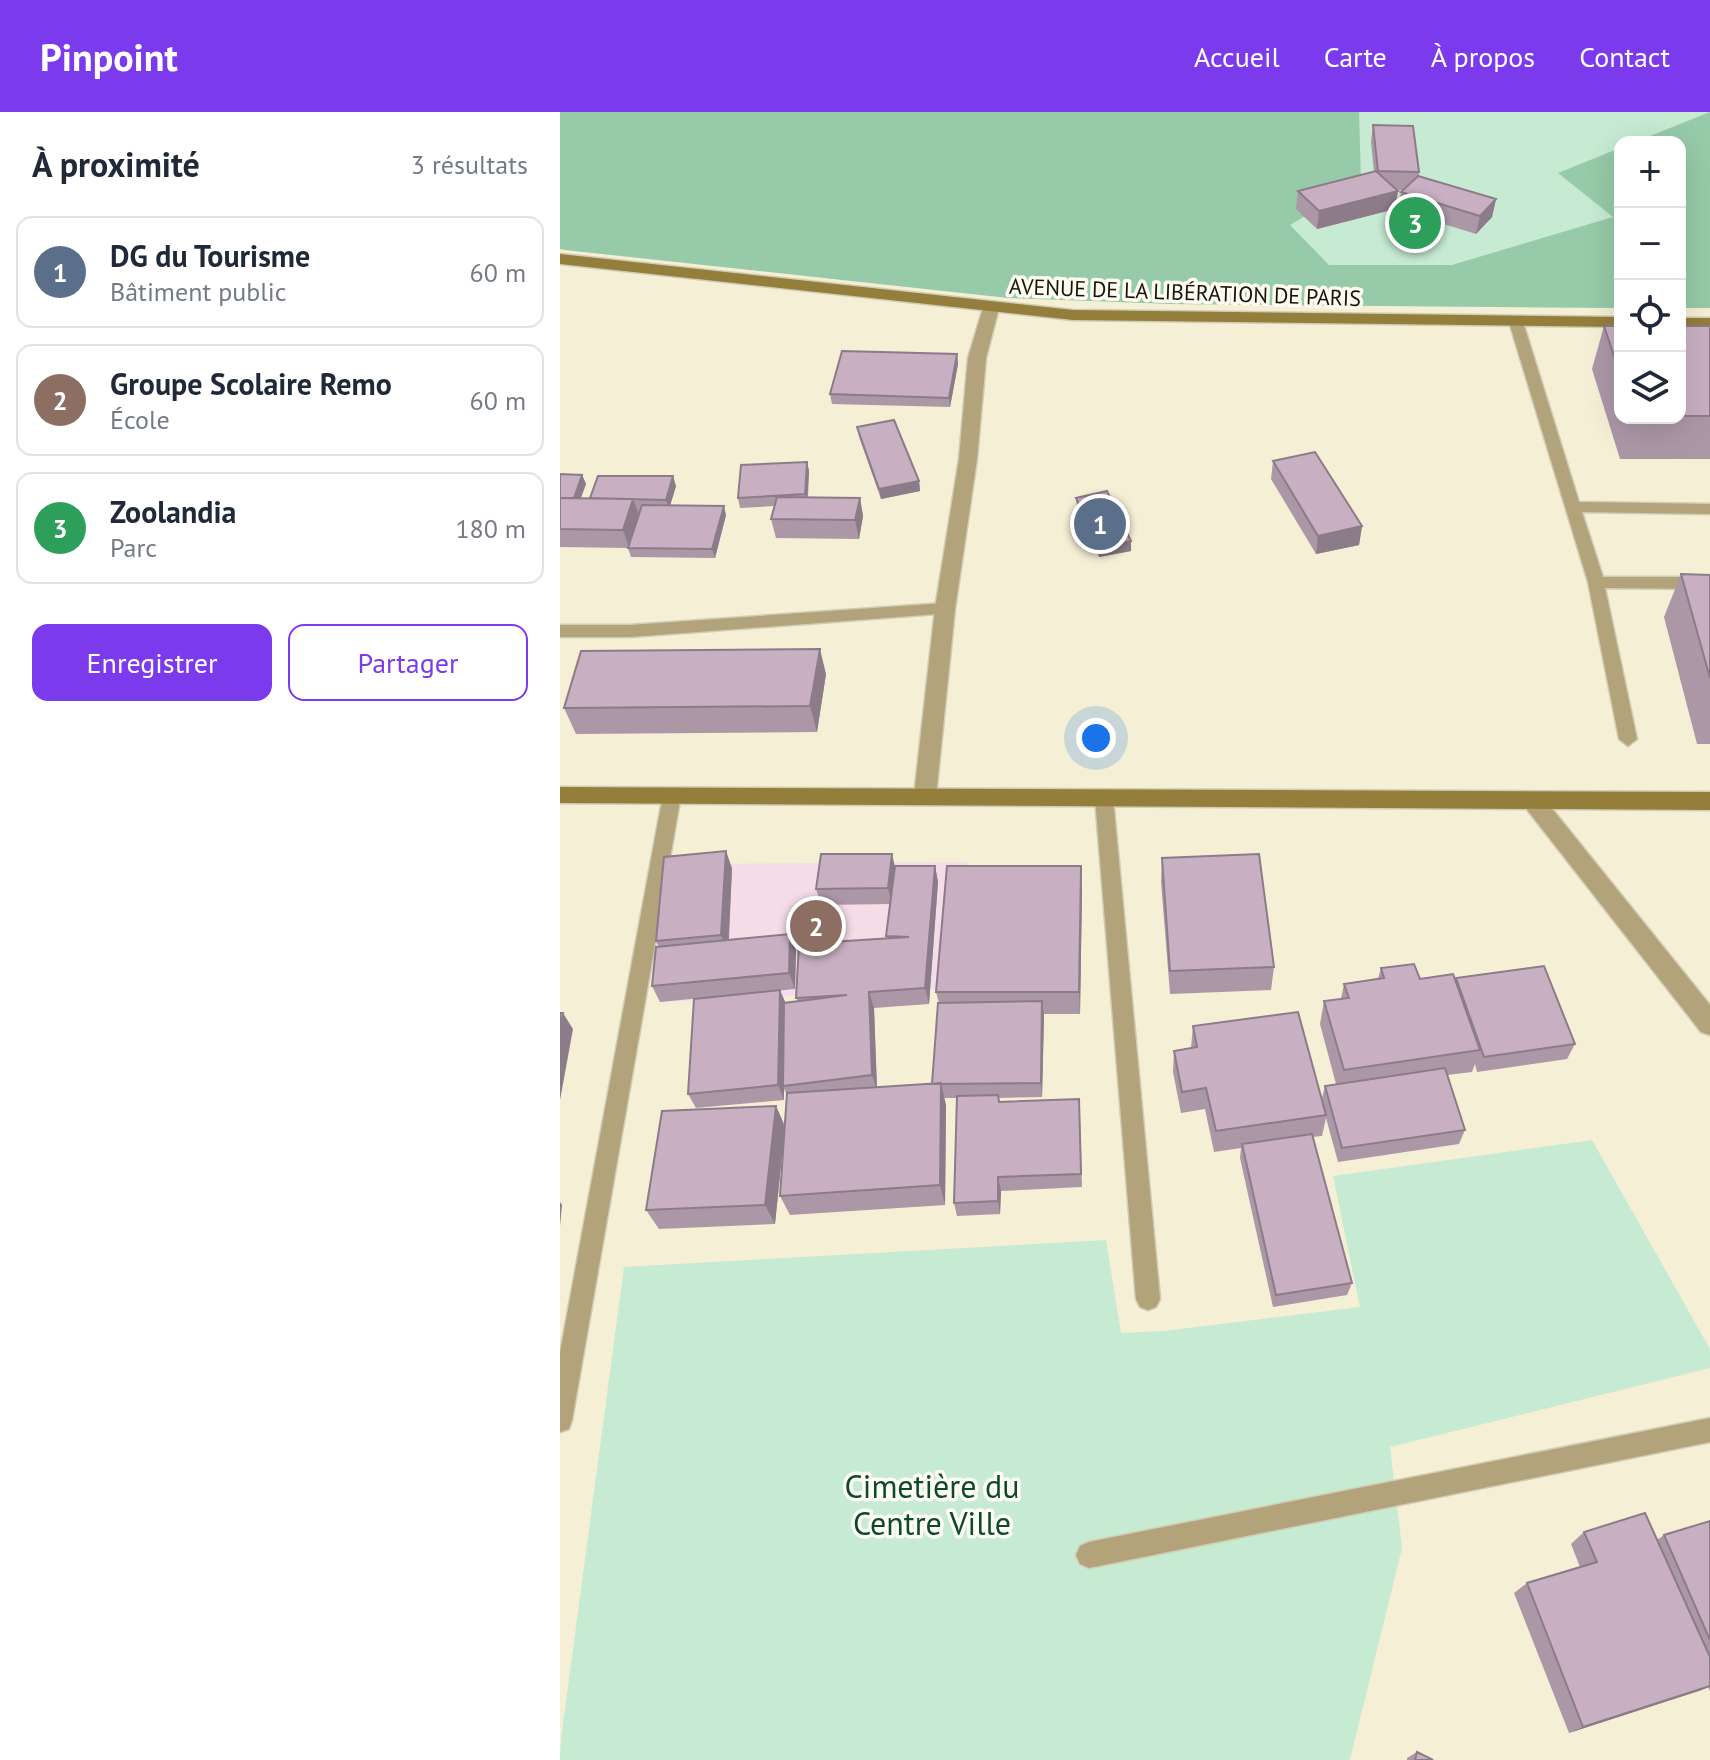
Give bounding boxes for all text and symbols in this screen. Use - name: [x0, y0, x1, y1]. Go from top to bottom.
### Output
- text: Pinpoint: [40, 32, 178, 81]
- text: Accueil: [1194, 38, 1280, 75]
- text: Carte: [1324, 38, 1387, 75]
- text: À propos: [1431, 38, 1535, 75]
- text: Contact: [1579, 38, 1670, 75]
- map controls: [1614, 136, 1686, 424]
- button: +: [1614, 136, 1686, 208]
- text: À proximité: [32, 142, 200, 186]
- text: 3 résultats: [411, 148, 528, 181]
- pin: 3: [1389, 193, 1441, 253]
- button: −: [1614, 208, 1686, 280]
- text: DG du Tourisme: [110, 236, 310, 275]
- text: 1: [53, 256, 67, 289]
- text: 60 m: [470, 256, 526, 289]
- street label: AVENUE DE LA LIBÉRATION DE PARIS: [1009, 272, 1361, 312]
- text: Bâtiment public: [110, 275, 287, 308]
- button: locate: [1614, 280, 1686, 352]
- button: layers: [1614, 352, 1686, 424]
- text: Groupe Scolaire Remo: [110, 364, 392, 403]
- text: 2: [53, 384, 67, 417]
- text: 60 m: [470, 384, 526, 417]
- text: École: [110, 403, 170, 436]
- text: Zoolandia: [110, 492, 236, 531]
- pin: 1: [1074, 494, 1126, 554]
- text: 3: [53, 512, 67, 545]
- text: 180 m: [455, 512, 526, 545]
- text: Parc: [110, 531, 157, 564]
- button: Enregistrer: [32, 624, 272, 701]
- button: Partager: [288, 624, 528, 701]
- your location: [1076, 718, 1116, 758]
- pin: 2: [790, 896, 842, 956]
- park label: Cimetière du Centre Ville: [845, 1465, 1019, 1544]

